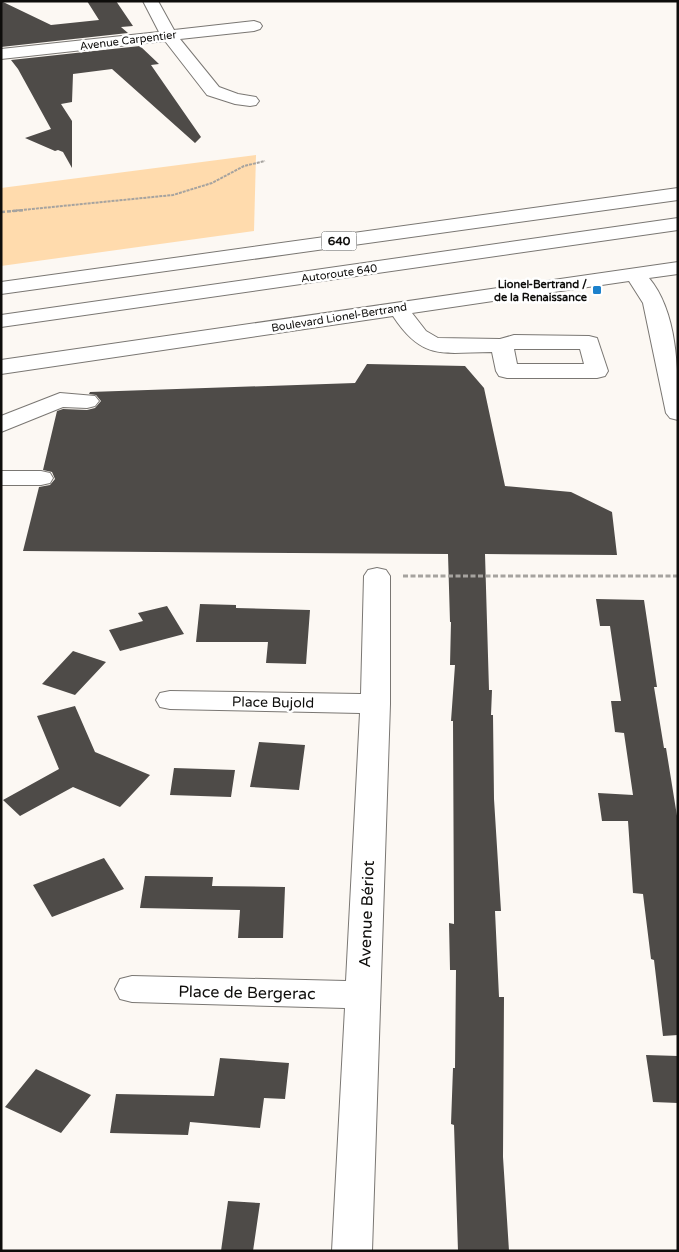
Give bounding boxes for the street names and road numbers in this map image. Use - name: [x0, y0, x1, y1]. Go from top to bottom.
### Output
- street label: Avenue Carpentier: [79, 28, 178, 53]
- road number: 640: [322, 232, 356, 250]
- street label: Autoroute 640: [300, 262, 378, 285]
- street label: Boulevard Lionel-Bertrand: [270, 300, 408, 335]
- street label: Place Bujold: [232, 693, 314, 712]
- street label: Avenue Bériot: [355, 860, 379, 968]
- street label: Place de Bergerac: [178, 982, 316, 1004]

